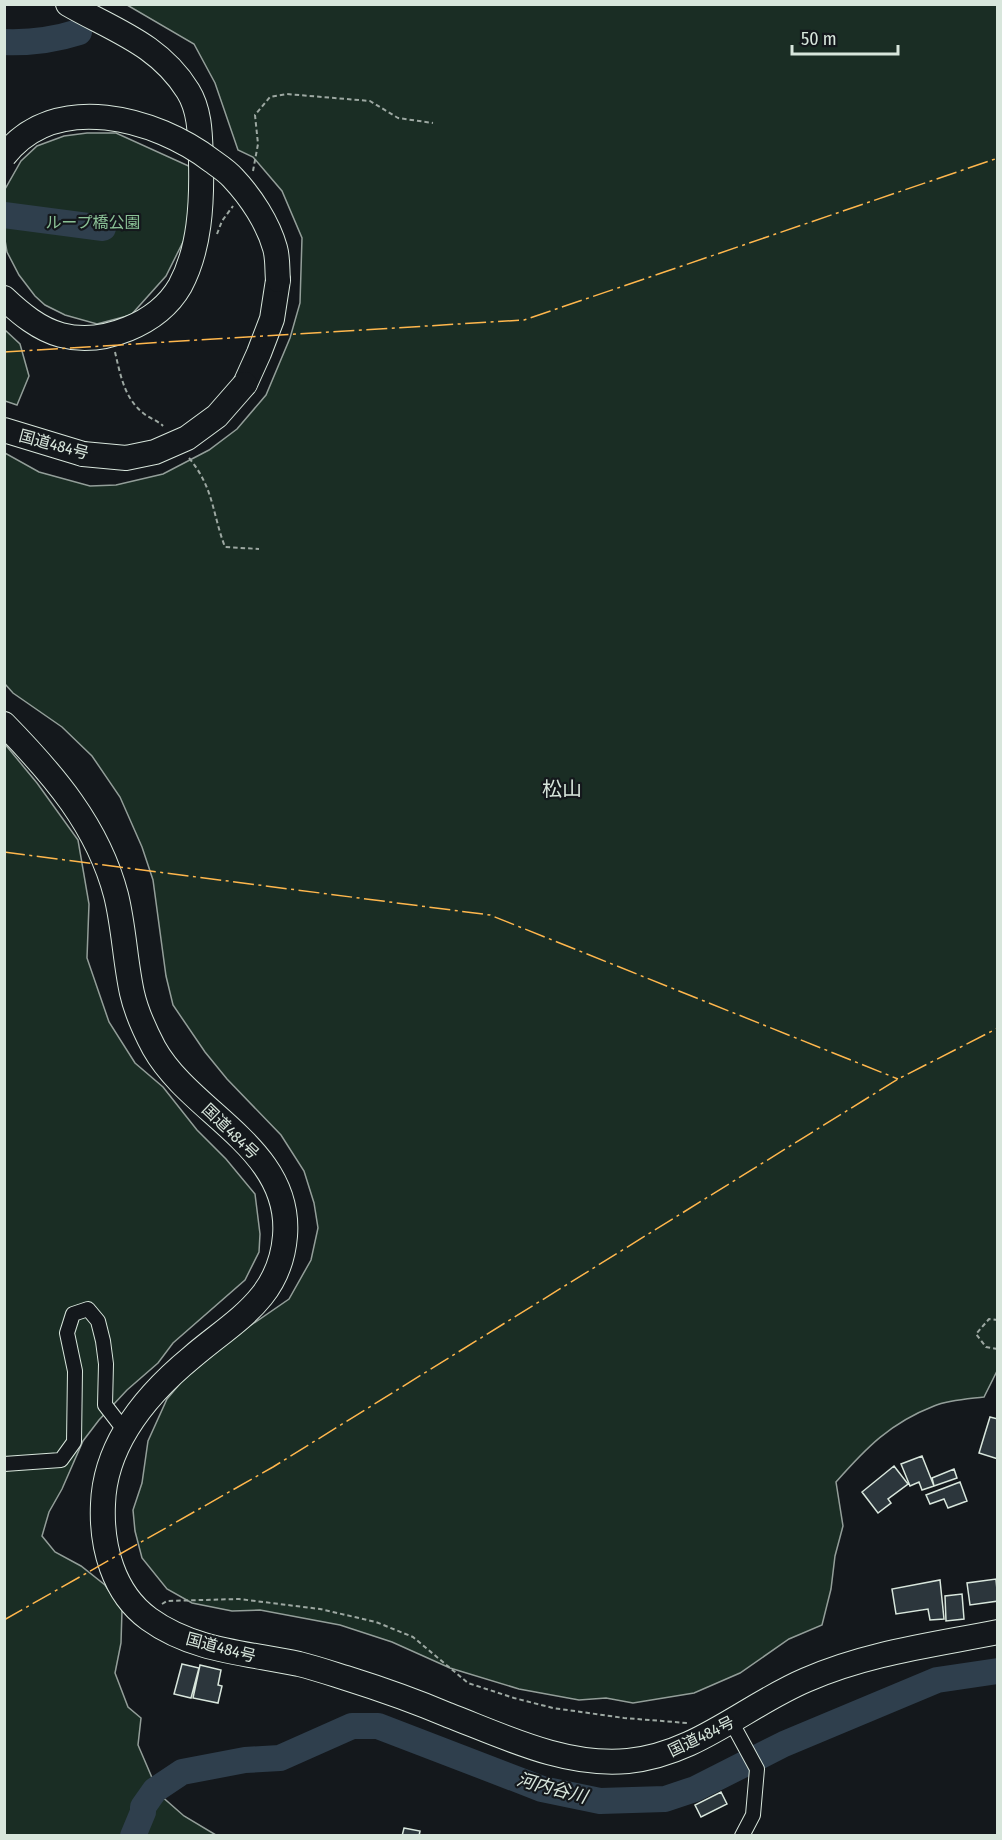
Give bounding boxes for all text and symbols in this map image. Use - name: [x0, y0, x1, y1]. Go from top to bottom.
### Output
- scale bar: [792, 18, 898, 56]
- text: 50 m: [801, 28, 837, 50]
- park label: ループ橋公園: [45, 213, 141, 232]
- street label: 国道484号: [17, 426, 91, 463]
- district label: 松山: [542, 777, 582, 801]
- street label: 国道484号: [198, 1100, 263, 1163]
- street label: 国道484号: [184, 1629, 258, 1666]
- street label: 国道484号: [665, 1712, 738, 1761]
- water label: 河内谷川: [514, 1768, 592, 1808]

